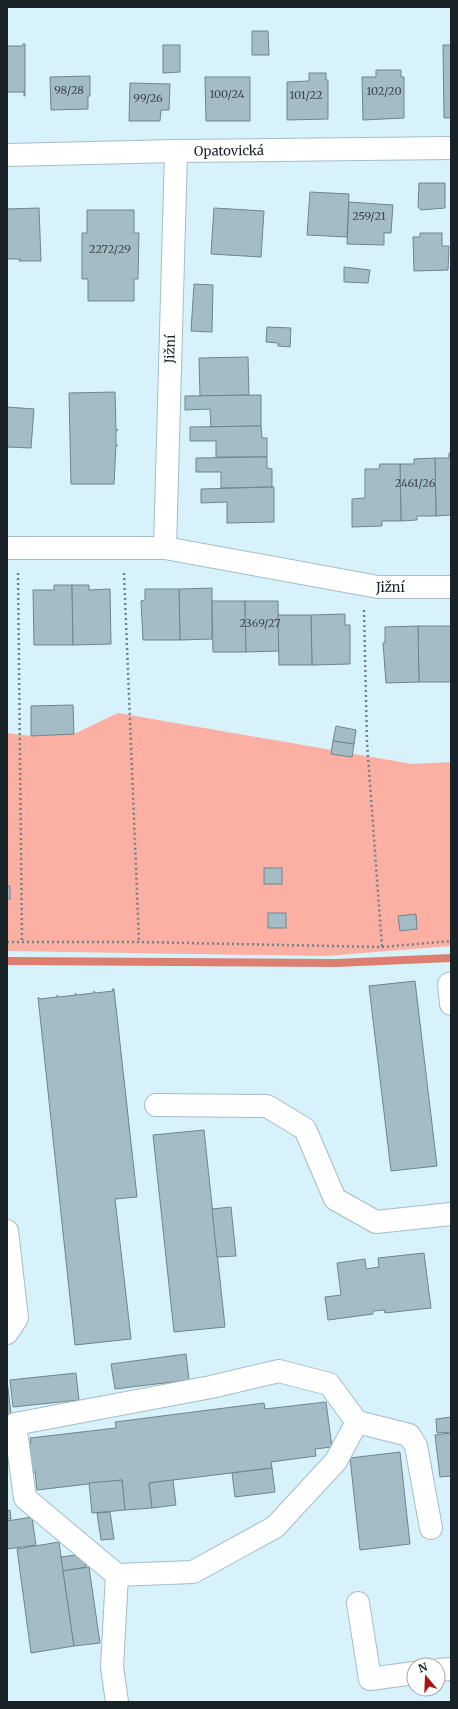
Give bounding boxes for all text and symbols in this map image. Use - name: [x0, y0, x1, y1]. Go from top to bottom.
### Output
- house number: 98/28: [54, 83, 84, 97]
- house number: 102/20: [366, 84, 402, 98]
- house number: 100/24: [209, 87, 245, 101]
- house number: 101/22: [290, 88, 322, 102]
- house number: 99/26: [133, 91, 163, 105]
- street label: Opatovická: [194, 142, 264, 159]
- house number: 259/21: [352, 209, 386, 223]
- house number: 2272/29: [89, 242, 131, 256]
- street label: Jižní: [161, 334, 179, 365]
- house number: 2461/26: [395, 476, 436, 490]
- street label: Jižní: [375, 579, 405, 596]
- house number: 2369/27: [239, 616, 281, 630]
- north arrow: [406, 1657, 446, 1697]
- text: N: [416, 1659, 429, 1676]

